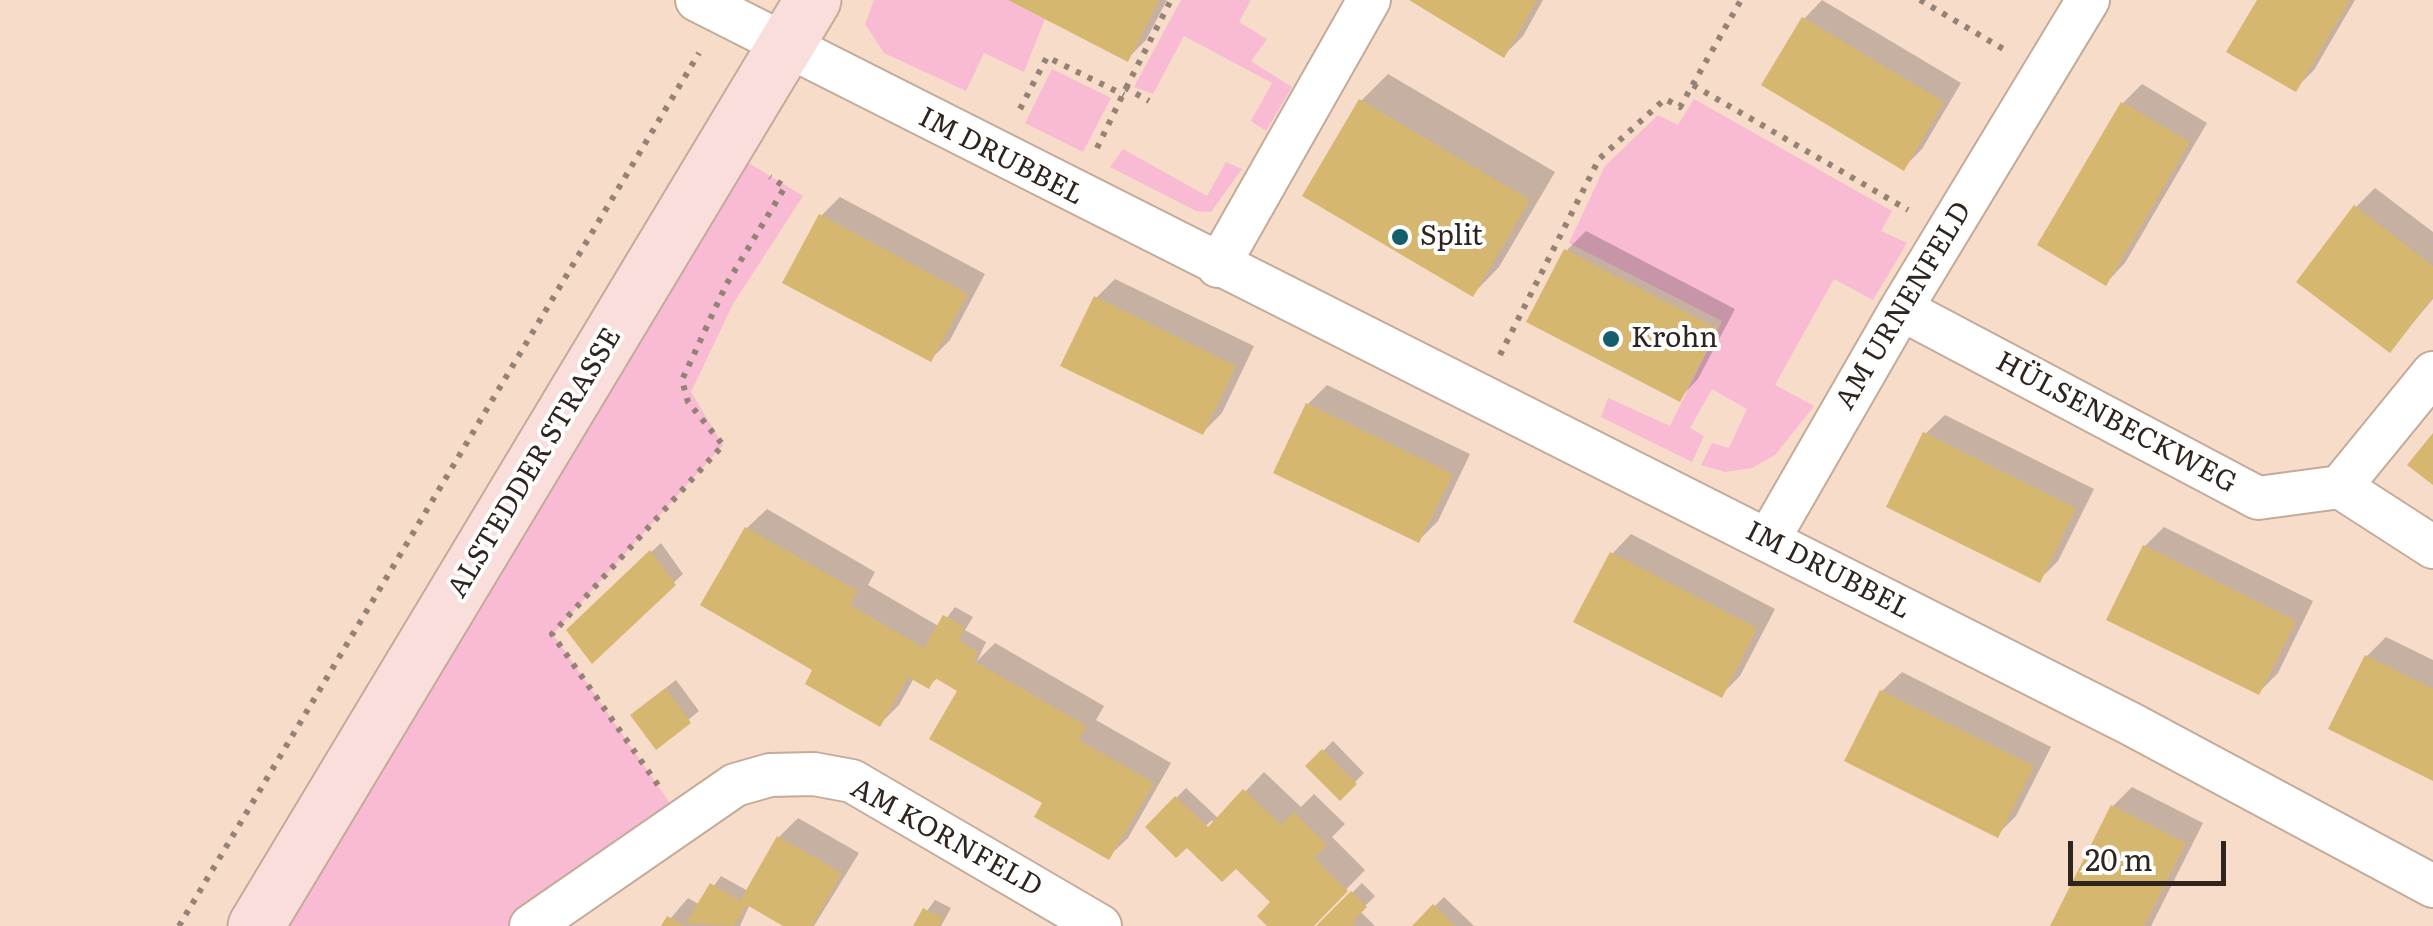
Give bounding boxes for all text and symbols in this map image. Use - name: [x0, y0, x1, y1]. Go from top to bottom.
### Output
- street label: IM DRUBBEL: [913, 101, 1089, 213]
- street label: AM URNENFELD: [1829, 196, 1979, 416]
- place label: Split: [1420, 220, 1483, 254]
- marker: Split: [1389, 226, 1411, 248]
- street label: ALSTEDDER STRASSE: [441, 322, 629, 604]
- place label: Krohn: [1631, 322, 1718, 356]
- marker: Krohn: [1600, 328, 1622, 350]
- street label: HÜLSENBECKWEG: [1990, 345, 2242, 501]
- street label: IM DRUBBEL: [1740, 515, 1916, 627]
- street label: AM KORNFELD: [844, 772, 1048, 904]
- scale bar: [2073, 821, 2230, 883]
- text: 20 m: [2085, 836, 2153, 880]

